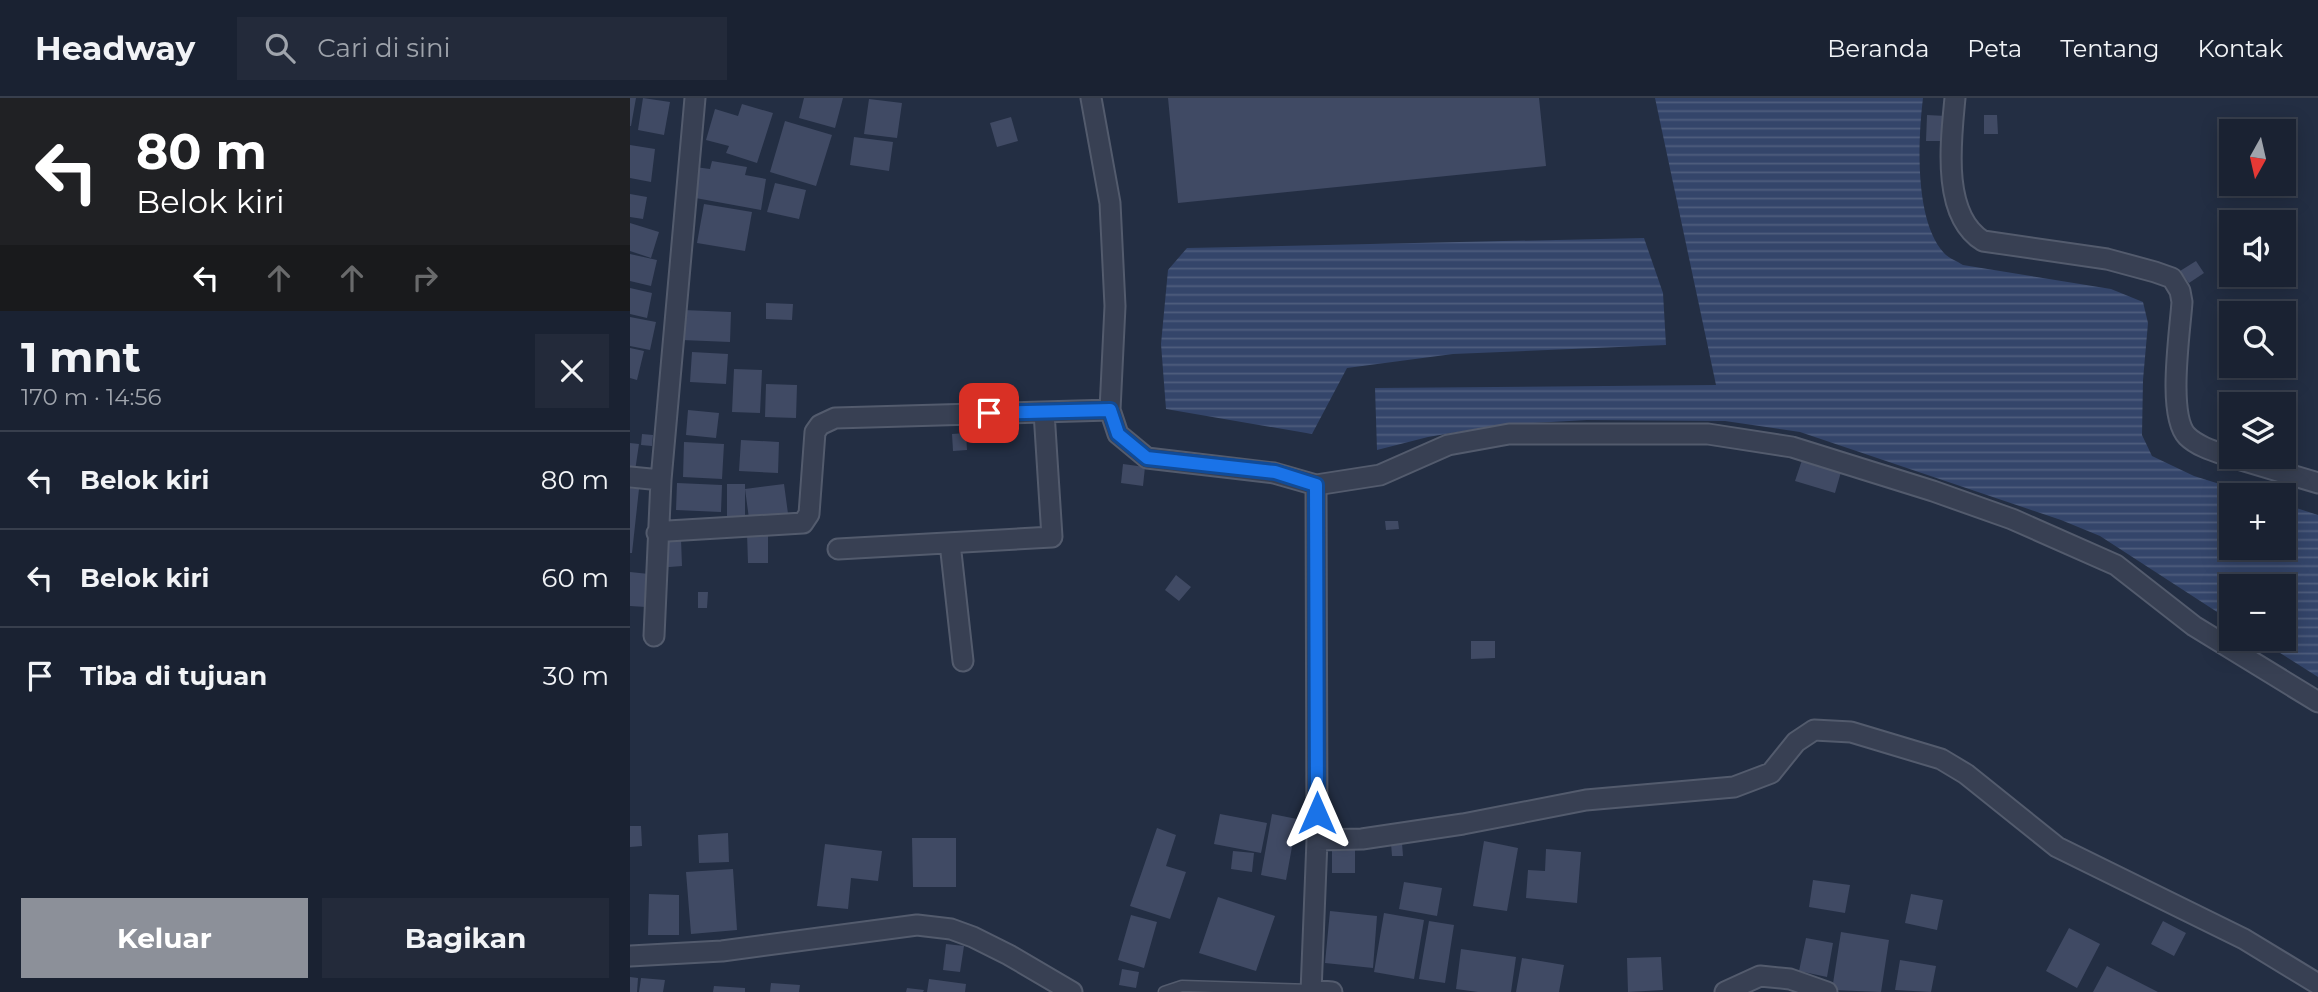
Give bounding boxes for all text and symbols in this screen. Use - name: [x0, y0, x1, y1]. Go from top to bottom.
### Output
- search box: [237, 17, 727, 80]
- text: Headway: [35, 28, 195, 68]
- icon: search: [261, 29, 299, 67]
- text: Cari di sini: [317, 32, 451, 64]
- text: Beranda: [1827, 34, 1929, 63]
- text: Peta: [1967, 34, 2022, 63]
- text: Tentang: [2060, 34, 2159, 63]
- text: Kontak: [2197, 34, 2283, 63]
- north arrow: [2219, 119, 2296, 196]
- map controls: [2219, 119, 2296, 651]
- text: 80 m: [136, 122, 267, 181]
- icon: left: [21, 126, 112, 217]
- text: Belok kiri: [136, 182, 285, 221]
- button: sound: [2219, 210, 2296, 287]
- icon: left: [187, 259, 225, 297]
- icon: ahead: [260, 259, 298, 297]
- icon: ahead: [333, 259, 371, 297]
- icon: right: [406, 259, 444, 297]
- button: search: [2219, 301, 2296, 378]
- text: 1 mnt: [21, 331, 141, 383]
- button: close: [535, 334, 609, 408]
- text: 170 m · 14:56: [21, 383, 161, 411]
- pin: [959, 383, 1019, 443]
- button: layers: [2219, 392, 2296, 469]
- icon: arrive: [970, 394, 1008, 432]
- icon: left: [21, 461, 59, 499]
- text: Belok kiri: [80, 464, 209, 496]
- text: 80 m: [541, 464, 609, 496]
- button: +: [2219, 483, 2296, 560]
- icon: left: [21, 559, 59, 597]
- text: Belok kiri: [80, 562, 209, 594]
- text: 60 m: [542, 562, 609, 594]
- button: −: [2219, 574, 2296, 651]
- icon: arrive: [21, 657, 59, 695]
- text: Tiba di tujuan: [80, 660, 267, 692]
- text: 30 m: [543, 660, 609, 692]
- position arrow: [1280, 776, 1354, 850]
- button: Keluar: [21, 898, 308, 978]
- button: Bagikan: [322, 898, 609, 978]

